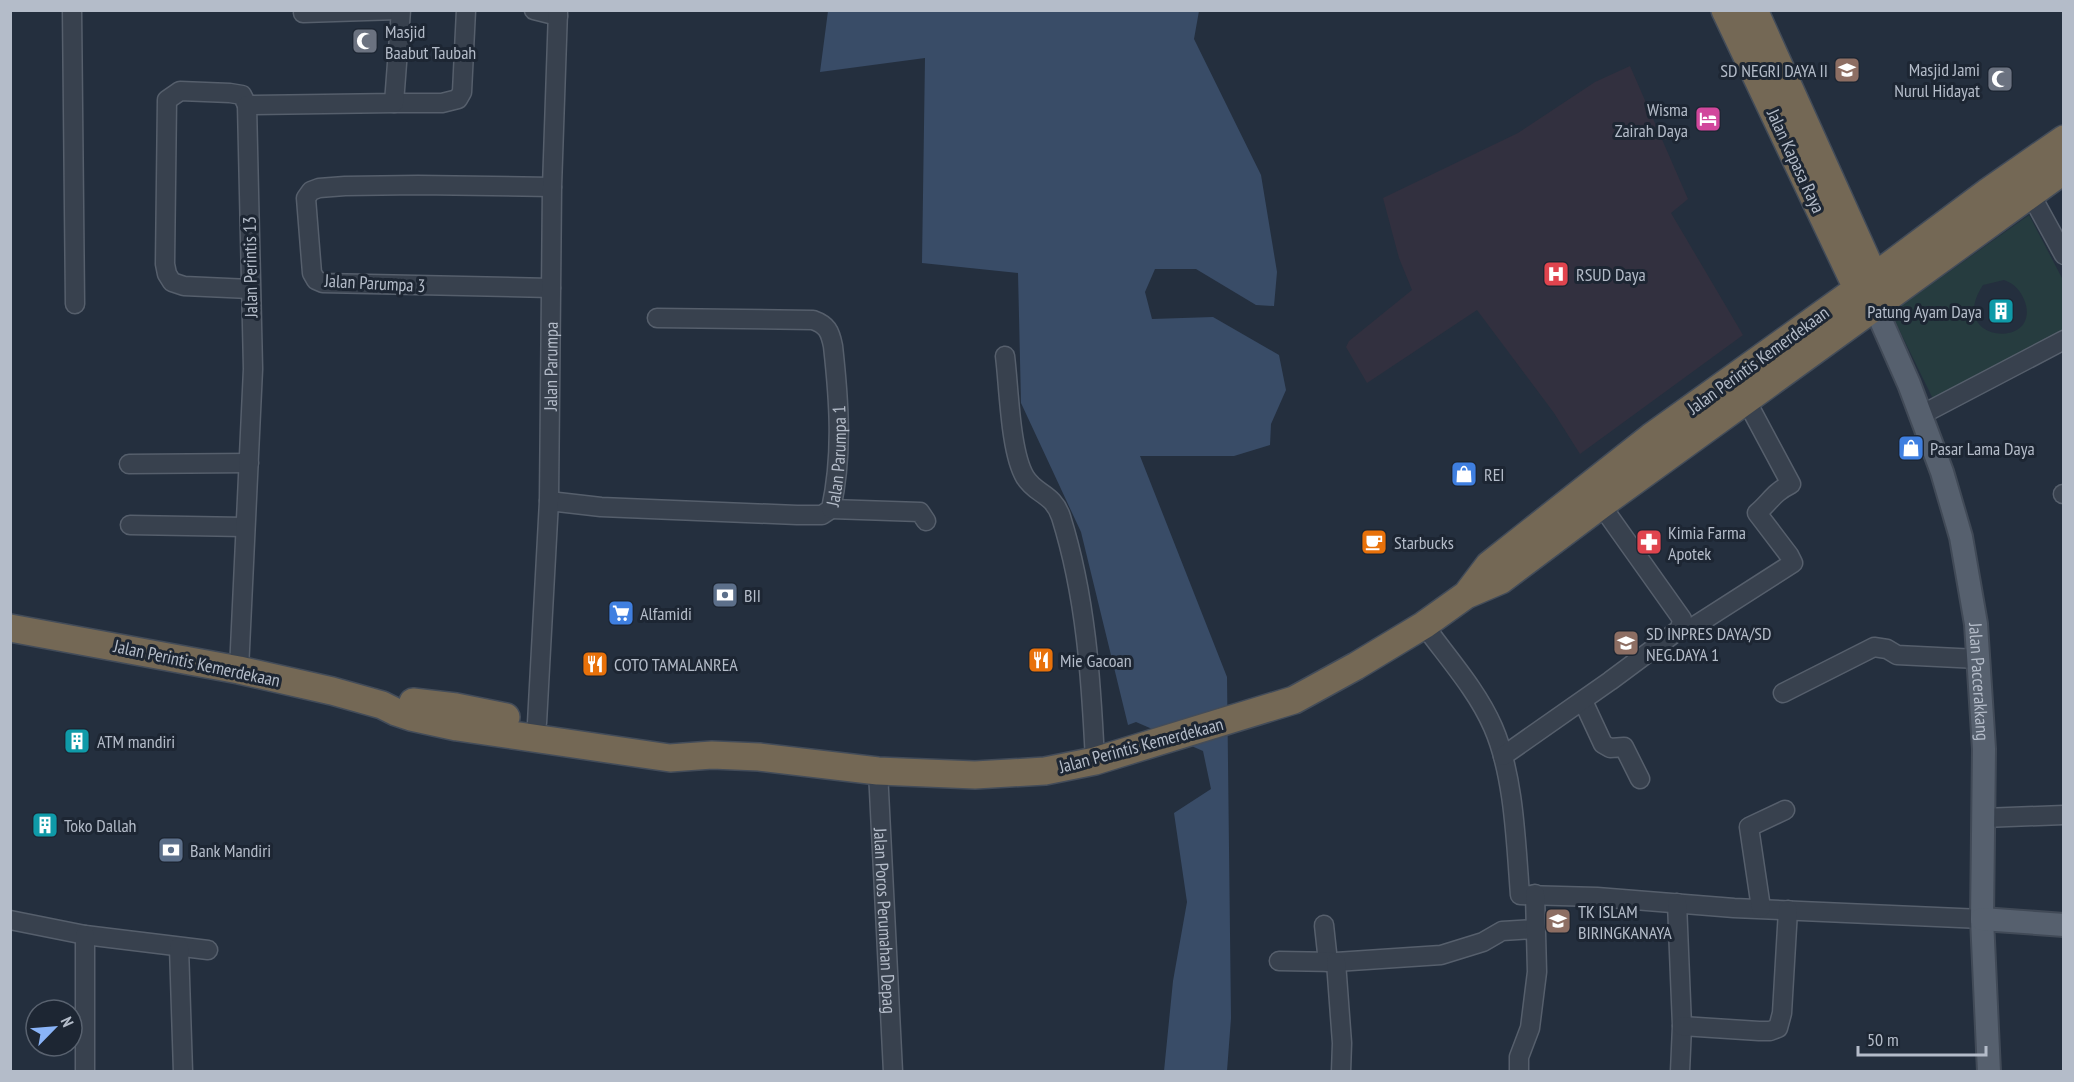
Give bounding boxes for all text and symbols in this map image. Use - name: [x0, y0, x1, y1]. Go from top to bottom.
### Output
- place label: Masjid Baabut Taubah: [385, 20, 476, 64]
- mosque icon: Masjid Baabut Taubah: [350, 26, 380, 56]
- school or university icon: SD NEGRI DAYA II: [1832, 55, 1862, 85]
- place label: Masjid Jami Nurul Hidayat: [1894, 58, 1980, 102]
- place label: SD NEGRI DAYA II: [1720, 59, 1828, 82]
- mosque icon: Masjid Jami Nurul Hidayat: [1985, 64, 2015, 94]
- place label: Wisma Zairah Daya: [1615, 98, 1688, 142]
- hotel icon: Wisma Zairah Daya: [1693, 104, 1723, 134]
- street label: Jalan Kapasa Raya: [1761, 104, 1830, 217]
- street label: Jalan Perintis 13: [238, 216, 262, 319]
- hospital icon: RSUD Daya: [1541, 259, 1571, 289]
- place label: RSUD Daya: [1576, 263, 1646, 286]
- street label: Jalan Parumpa 3: [323, 269, 426, 297]
- building icon: Patung Ayam Daya: [1986, 296, 2016, 326]
- place label: Patung Ayam Daya: [1867, 300, 1982, 323]
- street label: Jalan Perintis Kemerdekaan: [1682, 301, 1833, 420]
- street label: Jalan Parumpa: [538, 322, 562, 412]
- street label: Jalan Parumpa 1: [820, 405, 850, 509]
- shop icon: Pasar Lama Daya: [1896, 433, 1926, 463]
- place label: Pasar Lama Daya: [1930, 437, 2035, 460]
- shop icon: REI: [1449, 459, 1479, 489]
- place label: REI: [1484, 463, 1505, 486]
- place label: Kimia Farma Apotek: [1668, 521, 1746, 565]
- cafe icon: Starbucks: [1359, 527, 1389, 557]
- pharmacy icon: Kimia Farma Apotek: [1634, 527, 1664, 557]
- place label: Starbucks: [1394, 531, 1454, 554]
- bank icon: BII: [710, 580, 740, 610]
- place label: BII: [744, 584, 761, 607]
- supermarket icon: Alfamidi: [606, 598, 636, 628]
- place label: Alfamidi: [640, 602, 692, 625]
- street label: Jalan Paccerakkang: [1964, 621, 1995, 741]
- place label: SD INPRES DAYA/SD NEG.DAYA 1: [1646, 622, 1772, 666]
- school or university icon: SD INPRES DAYA/SD NEG.DAYA 1: [1611, 628, 1641, 658]
- street label: Jalan Perintis Kemerdekaan: [111, 634, 282, 692]
- restaurant icon: Mie Gacoan: [1026, 645, 1056, 675]
- restaurant icon: COTO TAMALANREA: [580, 649, 610, 679]
- place label: Mie Gacoan: [1060, 649, 1132, 672]
- place label: COTO TAMALANREA: [614, 653, 738, 676]
- street label: Jalan Perintis Kemerdekaan: [1055, 712, 1226, 778]
- building icon: ATM mandiri: [62, 726, 92, 756]
- place label: ATM mandiri: [97, 730, 175, 753]
- building icon: Toko Dallah: [30, 810, 60, 840]
- place label: Toko Dallah: [64, 814, 137, 837]
- street label: Jalan Poros Perumahan Depag: [869, 826, 902, 1014]
- bank icon: Bank Mandiri: [156, 835, 186, 865]
- place label: Bank Mandiri: [190, 839, 271, 862]
- place label: TK ISLAM BIRINGKANAYA: [1578, 900, 1672, 944]
- school or university icon: TK ISLAM BIRINGKANAYA: [1543, 906, 1573, 936]
- north arrow: [24, 998, 84, 1058]
- text: N: [57, 1014, 78, 1030]
- scale bar: [1858, 1019, 1986, 1057]
- text: 50 m: [1867, 1028, 1899, 1051]

